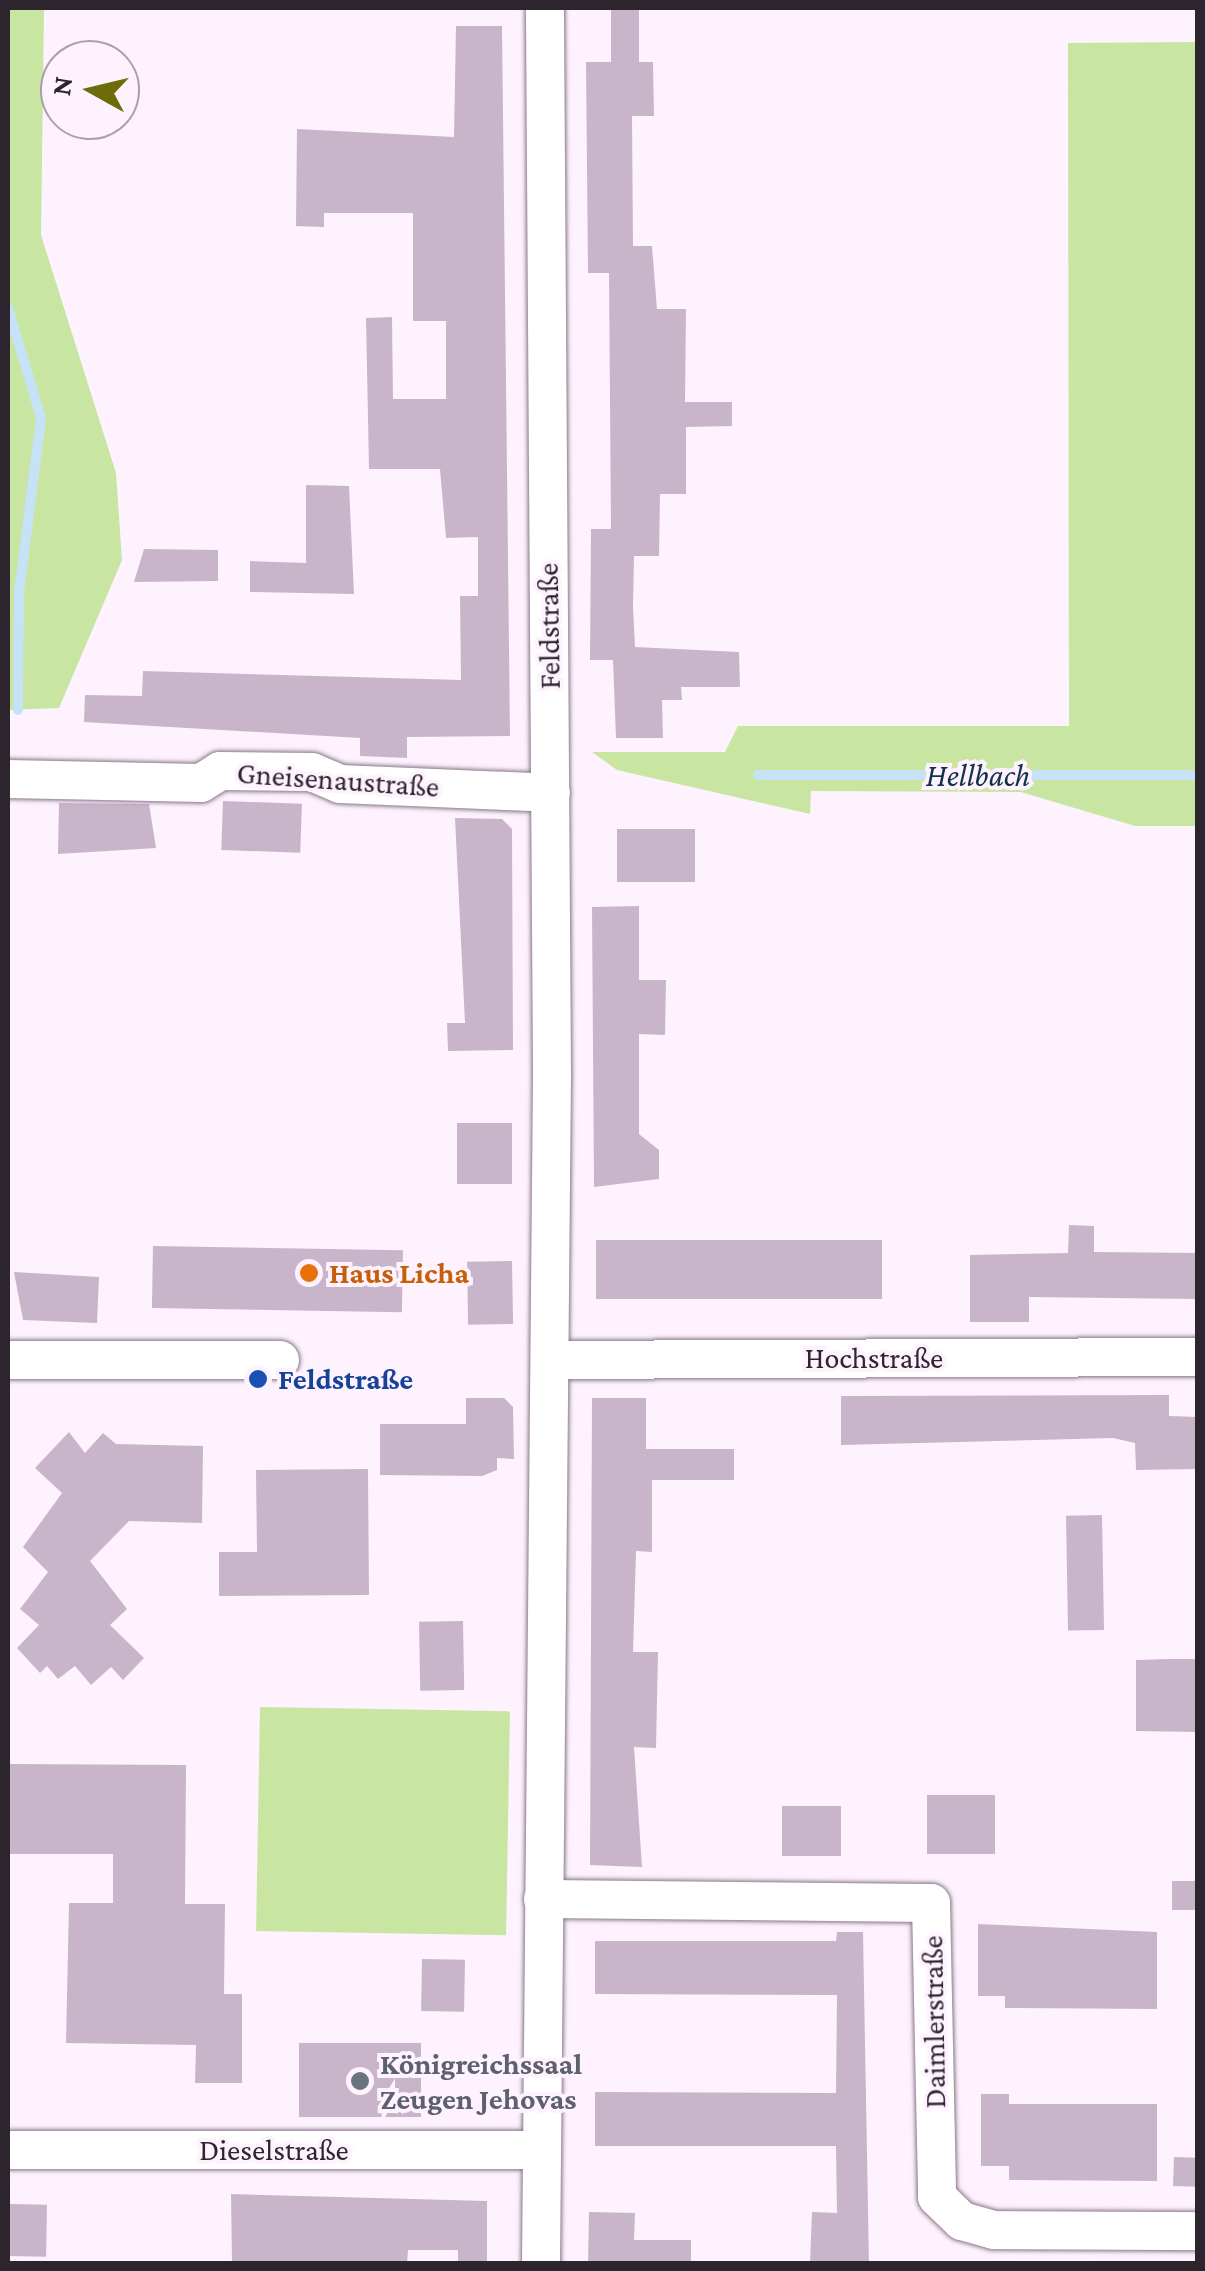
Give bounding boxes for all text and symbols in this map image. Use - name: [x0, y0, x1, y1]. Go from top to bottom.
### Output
- north arrow: [40, 40, 140, 140]
- text: N: [45, 74, 78, 98]
- street label: Feldstraße: [530, 562, 568, 690]
- street label: Gneisenaustraße: [236, 755, 440, 805]
- water label: Hellbach: [926, 756, 1030, 794]
- place label: Haus Licha: [329, 1255, 469, 1291]
- marker: Haus Licha: [298, 1262, 320, 1284]
- street label: Hochstraße: [805, 1340, 943, 1376]
- place label: Feldstraße: [278, 1361, 413, 1397]
- marker: Feldstraße: [247, 1368, 269, 1390]
- street label: Daimlerstraße: [914, 1935, 954, 2109]
- place label: Königreichssaal Zeugen Jehovas: [380, 2046, 582, 2116]
- marker: Königreichssaal Zeugen Jehovas: [349, 2070, 371, 2092]
- street label: Dieselstraße: [199, 2132, 349, 2168]

